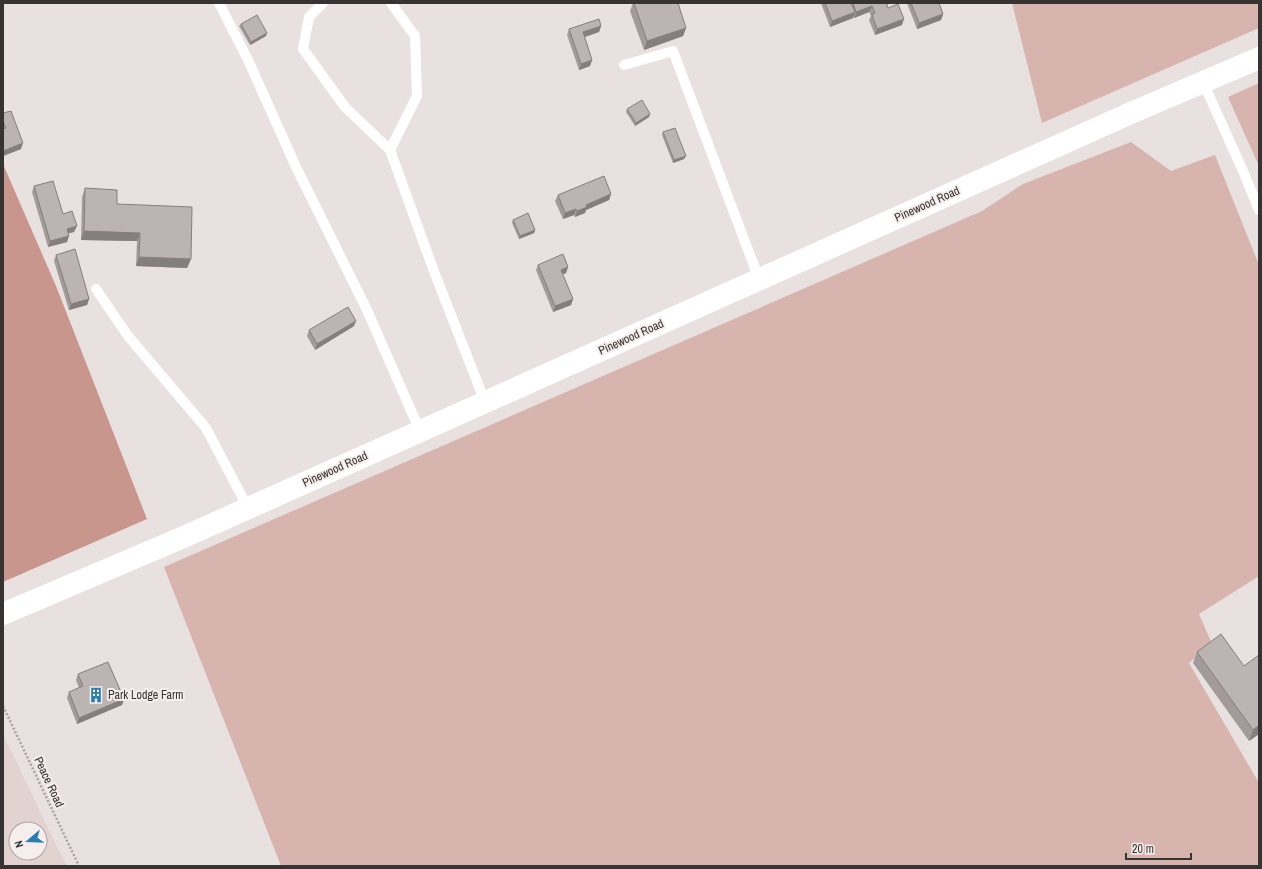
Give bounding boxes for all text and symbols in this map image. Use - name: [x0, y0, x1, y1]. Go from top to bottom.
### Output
- street label: Pinewood Road: [892, 182, 962, 226]
- street label: Pinewood Road: [596, 315, 666, 359]
- street label: Pinewood Road: [300, 447, 370, 491]
- building icon: Park Lodge Farm: [87, 686, 105, 704]
- place label: Park Lodge Farm: [108, 687, 184, 703]
- street label: Peace Road: [30, 754, 68, 810]
- north arrow: [8, 821, 48, 861]
- scale bar: [1126, 835, 1191, 861]
- text: N: [11, 839, 26, 850]
- text: 20 m: [1132, 841, 1154, 857]

